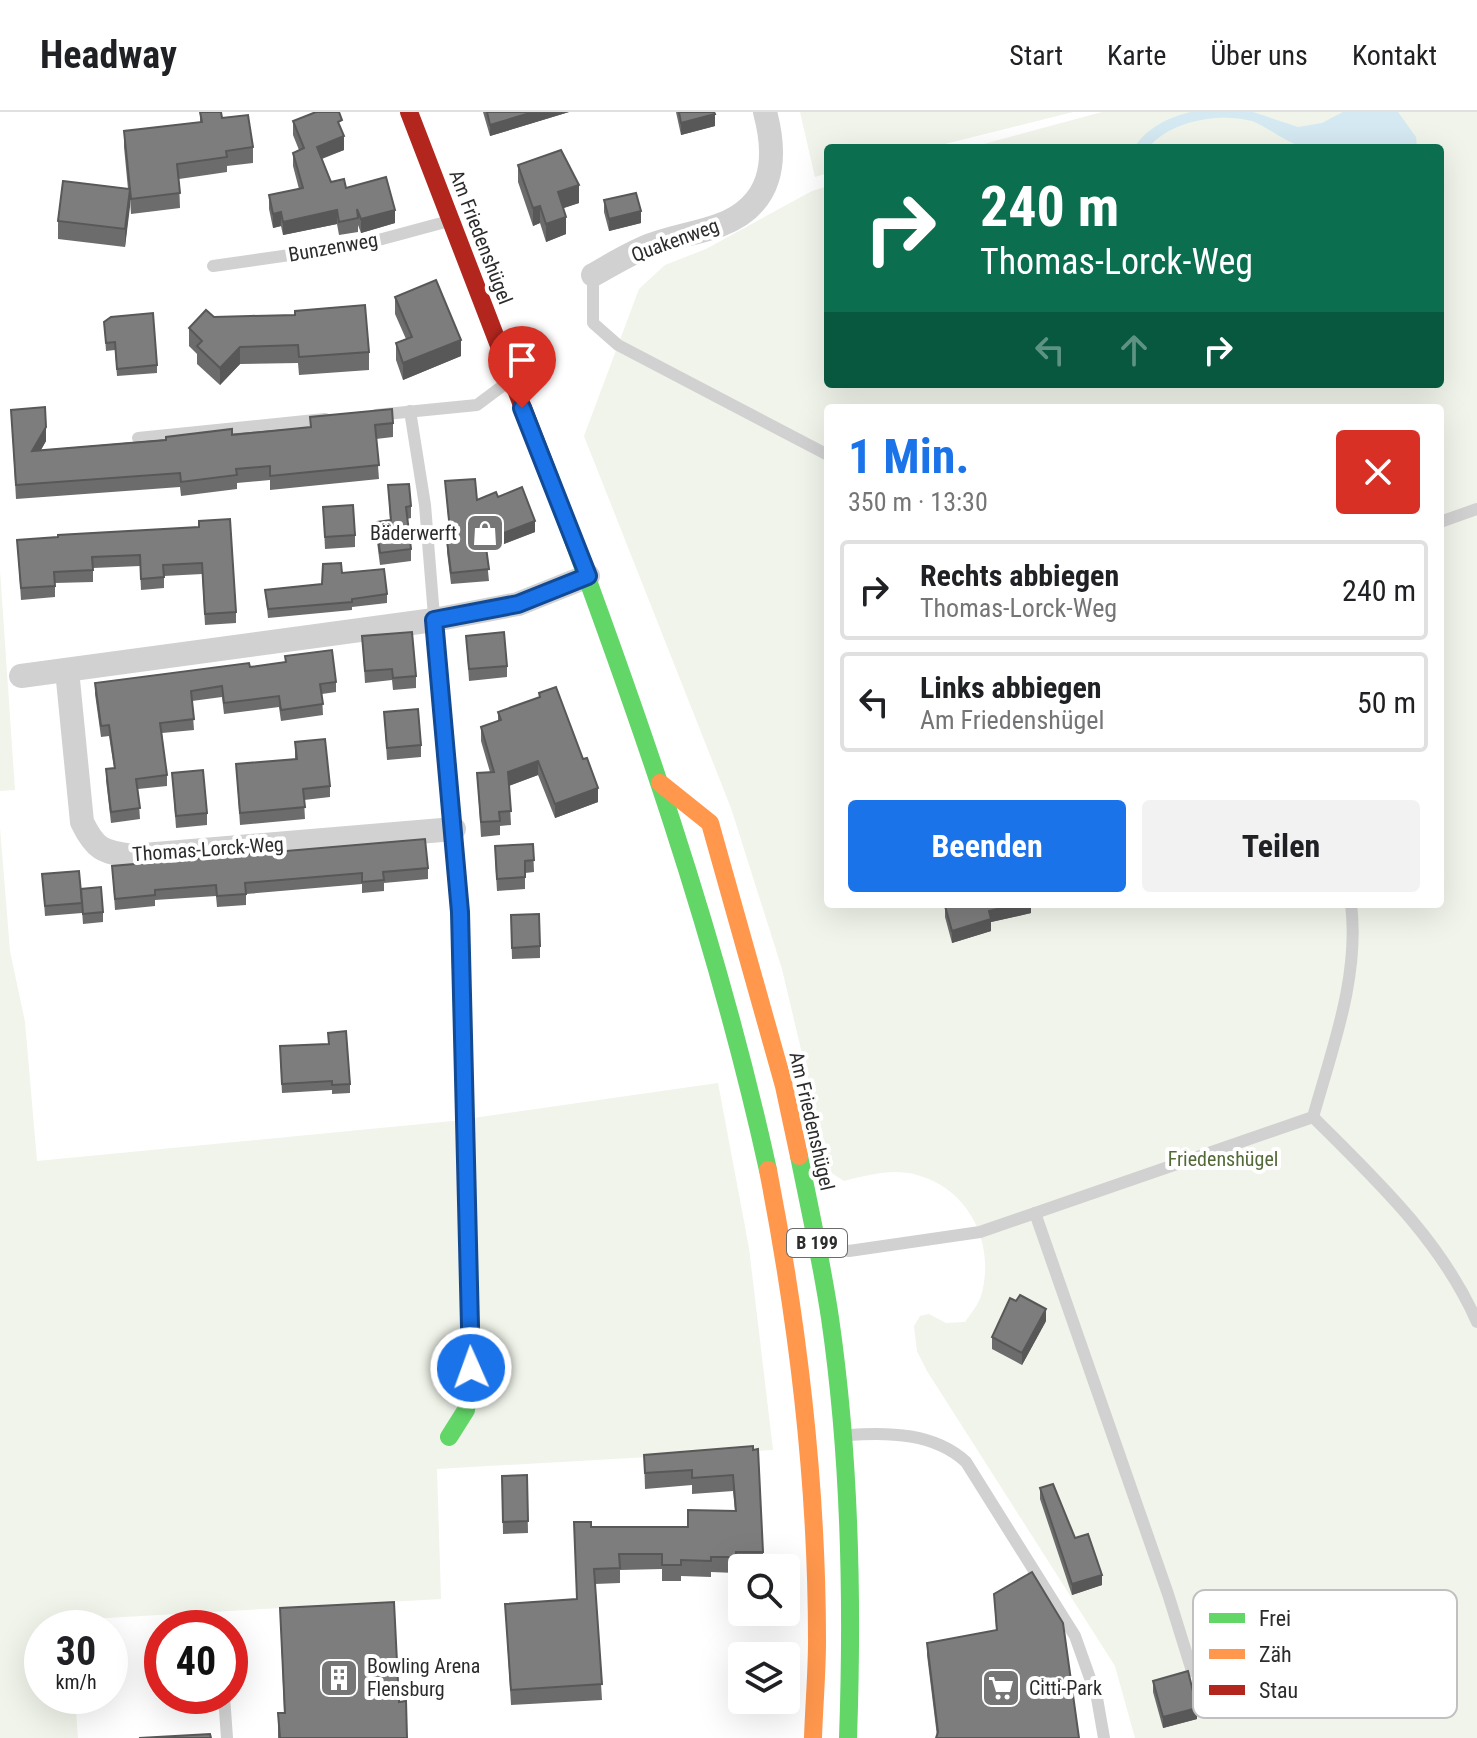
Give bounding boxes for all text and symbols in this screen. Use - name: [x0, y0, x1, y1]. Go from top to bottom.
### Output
- text: Headway: [40, 33, 177, 77]
- text: Start: [1009, 39, 1063, 72]
- text: Karte: [1107, 39, 1166, 72]
- text: Über uns: [1210, 39, 1308, 72]
- text: Kontakt: [1352, 39, 1437, 72]
- street label: Am Friedenshügel: [444, 166, 518, 308]
- text: 240 m: [980, 174, 1119, 240]
- icon: right: [848, 176, 952, 280]
- street label: Quakenweg: [628, 213, 722, 267]
- street label: Bunzenweg: [286, 227, 380, 267]
- text: Thomas-Lorck-Weg: [980, 241, 1253, 283]
- pin: [488, 326, 556, 408]
- icon: left: [1028, 328, 1072, 372]
- icon: ahead: [1112, 328, 1156, 372]
- icon: right: [1196, 328, 1240, 372]
- icon: arrive: [500, 338, 544, 382]
- text: 1 Min.: [848, 428, 969, 485]
- button: close: [1336, 430, 1420, 514]
- text: 350 m · 13:30: [848, 487, 988, 517]
- shop icon: Bäderwerft: [464, 512, 506, 554]
- place label: Bäderwerft: [370, 521, 457, 545]
- text: Rechts abbiegen: [920, 558, 1119, 593]
- icon: right: [852, 568, 896, 612]
- text: 240 m: [1342, 573, 1416, 608]
- text: Thomas-Lorck-Weg: [920, 593, 1117, 623]
- text: Links abbiegen: [920, 670, 1102, 705]
- icon: left: [852, 680, 896, 724]
- text: 50 m: [1357, 685, 1416, 720]
- text: Am Friedenshügel: [920, 705, 1104, 735]
- button: Beenden: [848, 800, 1126, 892]
- button: Teilen: [1142, 800, 1420, 892]
- street label: Thomas-Lorck-Weg: [132, 832, 284, 866]
- street label: Am Friedenshügel: [784, 1049, 840, 1193]
- park label: Friedenshügel: [1168, 1147, 1278, 1171]
- road number: B 199: [787, 1229, 847, 1257]
- position arrow: [429, 1326, 513, 1410]
- map controls: [728, 1554, 800, 1714]
- button: search: [728, 1554, 800, 1626]
- legend: [1193, 1590, 1457, 1718]
- text: Frei: [1259, 1606, 1291, 1631]
- speed limit sign: 40: [144, 1610, 248, 1714]
- text: 30: [56, 1628, 96, 1675]
- button: layers: [728, 1642, 800, 1714]
- text: Zäh: [1259, 1642, 1292, 1667]
- place label: Bowling Arena Flensburg: [367, 1654, 480, 1701]
- building icon: Bowling Arena Flensburg: [318, 1657, 360, 1699]
- supermarket icon: Citti-Park: [980, 1667, 1022, 1709]
- text: km/h: [55, 1670, 97, 1694]
- place label: Citti-Park: [1029, 1676, 1102, 1700]
- text: Stau: [1259, 1678, 1298, 1703]

